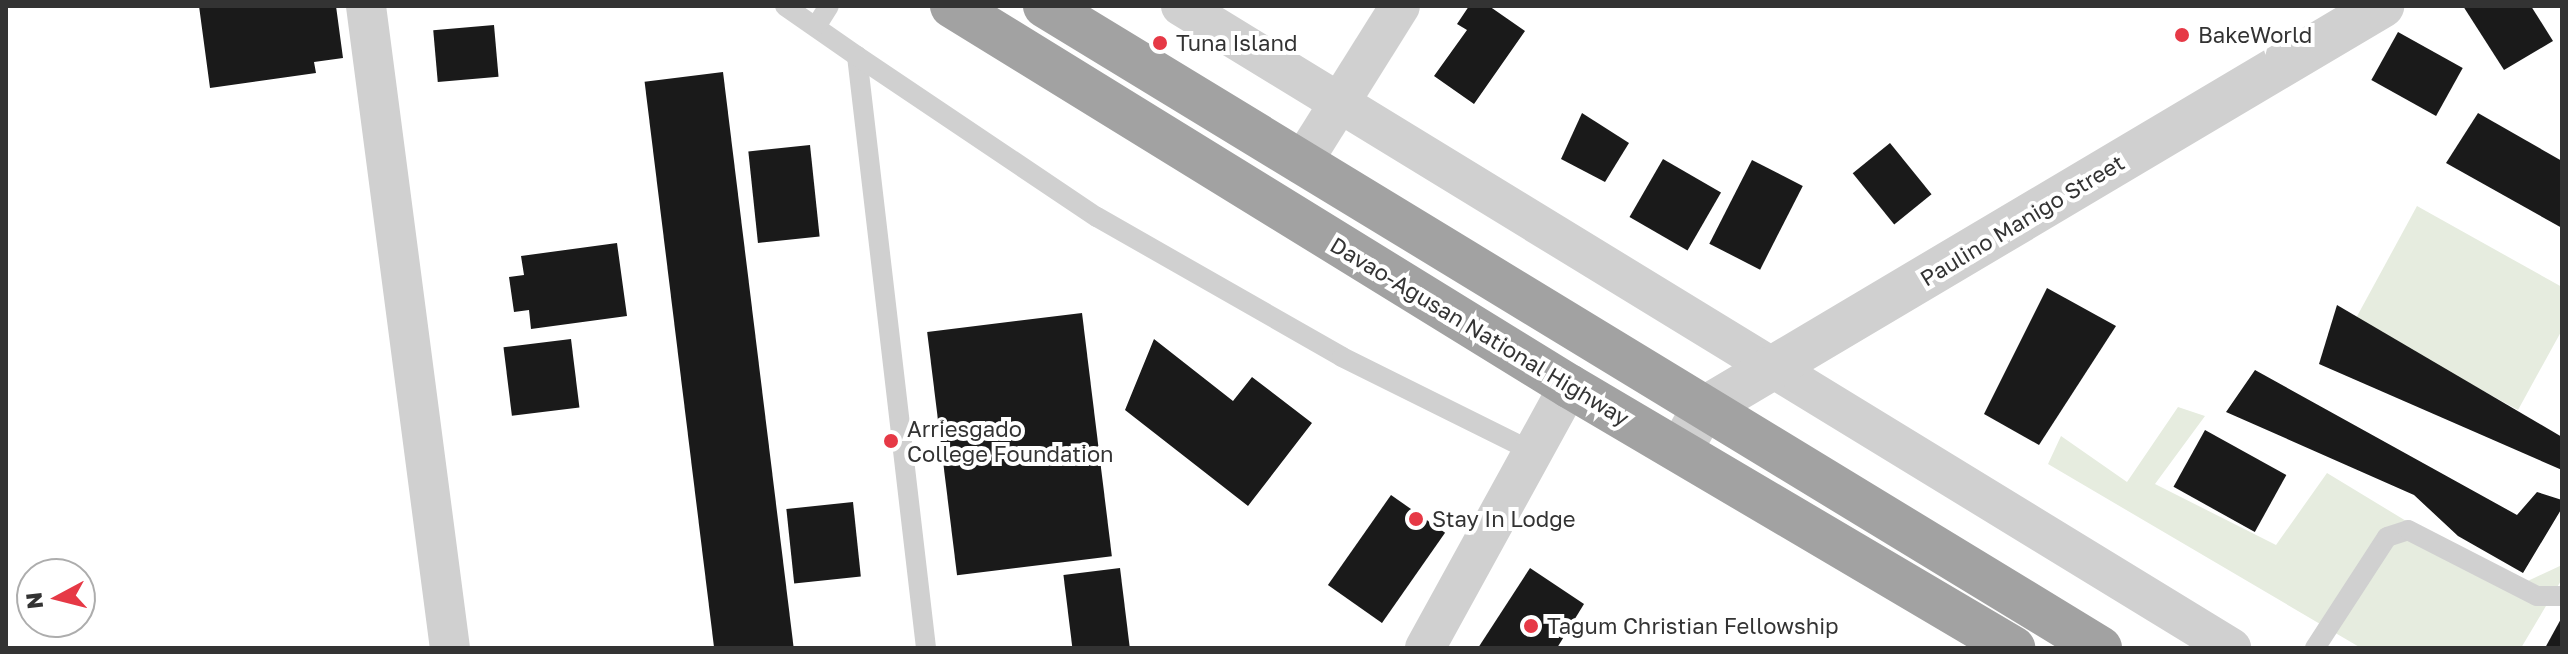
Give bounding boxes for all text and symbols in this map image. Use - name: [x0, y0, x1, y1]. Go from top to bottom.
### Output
- place label: BakeWorld: [2198, 22, 2312, 48]
- marker: BakeWorld: [2173, 26, 2191, 44]
- place label: Tuna Island: [1176, 30, 1298, 56]
- marker: Tuna Island: [1151, 34, 1169, 52]
- street label: Paulino Manigo Street: [1915, 149, 2129, 291]
- street label: Davao-Agusan National Highway: [1326, 231, 1634, 431]
- place label: Arriesgado College Foundation: [907, 415, 1114, 466]
- marker: Arriesgado College Foundation: [882, 432, 900, 450]
- place label: Stay In Lodge: [1432, 506, 1576, 532]
- marker: Stay In Lodge: [1407, 510, 1425, 528]
- north arrow: [16, 558, 96, 638]
- text: N: [19, 591, 48, 611]
- place label: Tagum Christian Fellowship: [1547, 613, 1839, 639]
- marker: Tagum Christian Fellowship: [1522, 617, 1540, 635]

